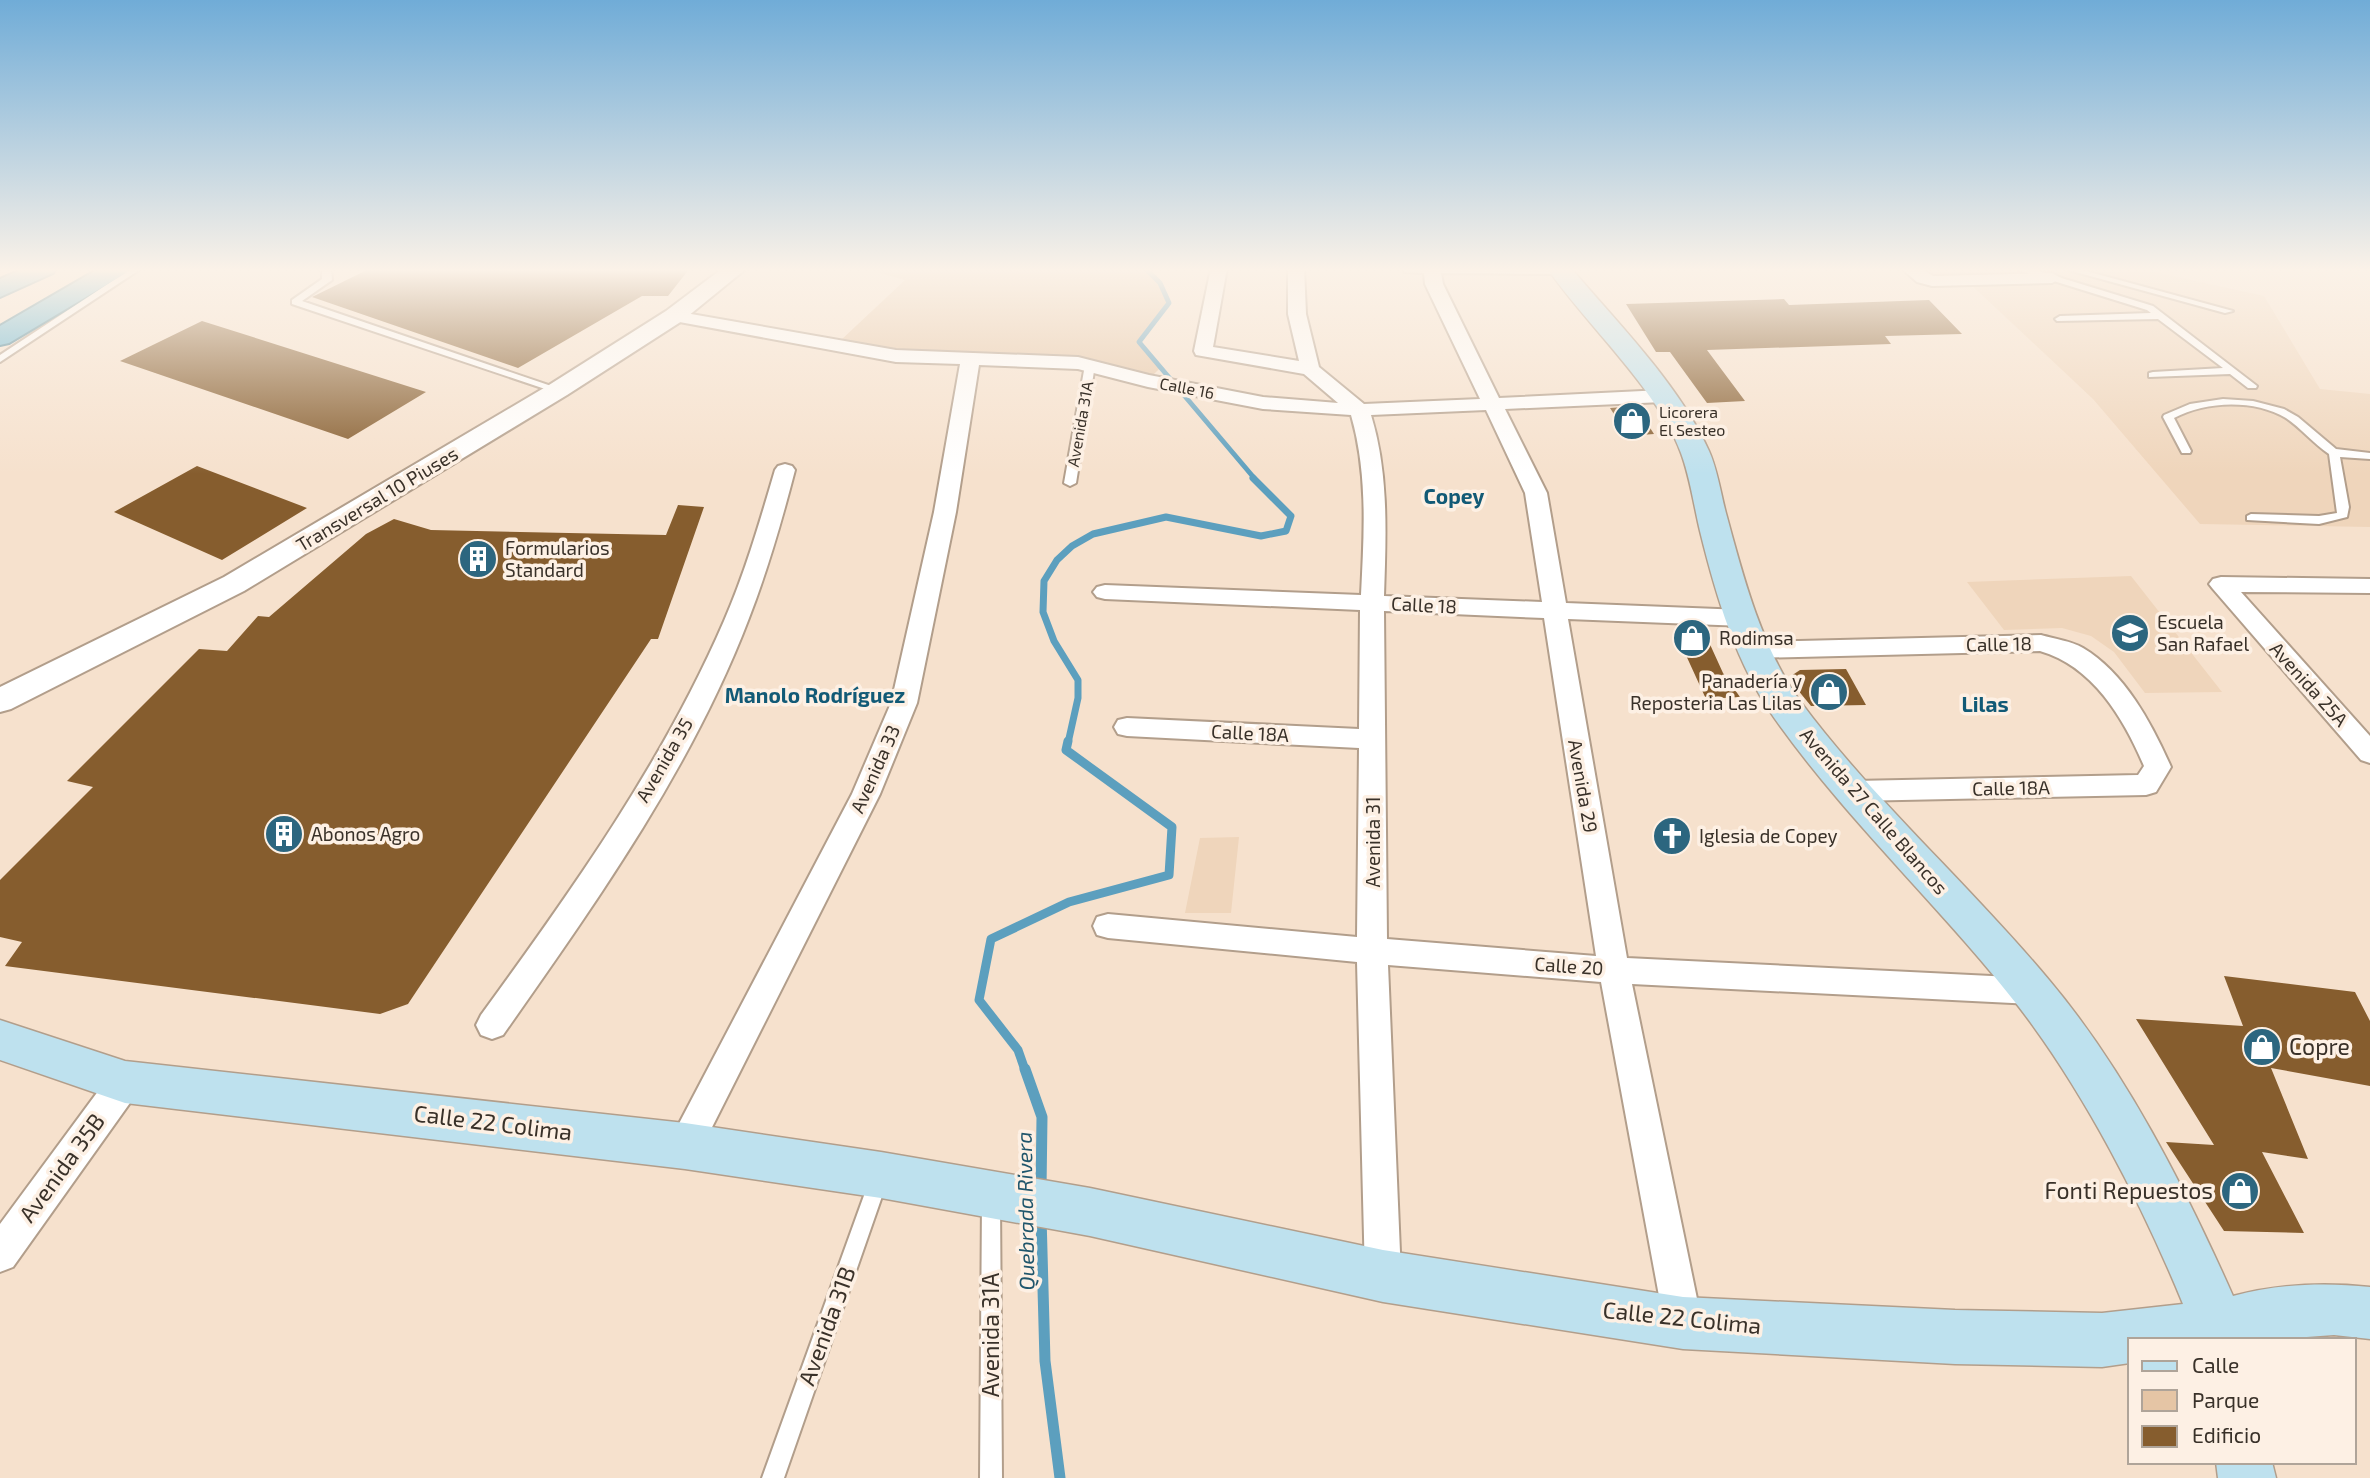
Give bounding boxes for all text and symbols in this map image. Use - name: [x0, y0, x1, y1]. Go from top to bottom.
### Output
- street label: Calle 16: [1158, 373, 1216, 402]
- street label: Avenida 31A: [1063, 380, 1096, 468]
- shop icon: Licorera El Sesteo: [1611, 400, 1653, 442]
- place label: Licorera El Sesteo: [1659, 402, 1725, 439]
- street label: Transversal 10 Piuses: [292, 441, 462, 556]
- district label: Copey: [1424, 483, 1485, 509]
- place label: Formularios Standard: [505, 536, 610, 581]
- building icon: Formularios Standard: [457, 538, 499, 580]
- street label: Calle 18: [1390, 591, 1458, 618]
- place label: Escuela San Rafael: [2157, 610, 2249, 655]
- school or university icon: Escuela San Rafael: [2109, 612, 2151, 654]
- shop icon: Rodimsa: [1671, 617, 1713, 659]
- place label: Rodimsa: [1719, 626, 1794, 649]
- street label: Calle 18: [1966, 631, 2032, 656]
- street label: Avenida 25A: [2265, 637, 2353, 731]
- place label: Panadería y Reposteria Las Lilas: [1630, 669, 1802, 714]
- shop icon: Panadería y Reposteria Las Lilas: [1808, 671, 1850, 713]
- district label: Manolo Rodríguez: [725, 682, 905, 707]
- district label: Lilas: [1961, 691, 2009, 716]
- street label: Avenida 35: [630, 713, 697, 806]
- street label: Calle 18A: [1211, 719, 1290, 746]
- street label: Avenida 33: [845, 721, 904, 816]
- street label: Avenida 27 Calle Blancos: [1796, 723, 1953, 899]
- street label: Avenida 29: [1564, 737, 1603, 834]
- street label: Calle 18A: [1972, 775, 2050, 800]
- street label: Avenida 31: [1361, 796, 1384, 888]
- building icon: Abonos Agro: [263, 813, 305, 855]
- church icon: Iglesia de Copey: [1651, 815, 1693, 857]
- place label: Abonos Agro: [311, 822, 420, 845]
- place label: Iglesia de Copey: [1699, 824, 1838, 847]
- street label: Calle 20: [1534, 952, 1604, 979]
- shop icon: Copre: [2241, 1026, 2283, 1068]
- place label: Copre: [2289, 1032, 2350, 1060]
- street label: Calle 22 Colima: [412, 1098, 574, 1146]
- street label: Avenida 35B: [12, 1108, 110, 1227]
- water label: Quebrada Rivera: [1011, 1131, 1039, 1291]
- shop icon: Fonti Repuestos: [2219, 1170, 2261, 1212]
- place label: Fonti Repuestos: [2045, 1176, 2213, 1204]
- street label: Avenida 31B: [792, 1262, 860, 1389]
- street label: Avenida 31A: [976, 1272, 1004, 1397]
- street label: Calle 22 Colima: [1601, 1295, 1763, 1339]
- legend: [2128, 1338, 2356, 1464]
- text: Calle: [2192, 1352, 2239, 1377]
- text: Parque: [2192, 1387, 2259, 1412]
- text: Edificio: [2192, 1422, 2261, 1447]

